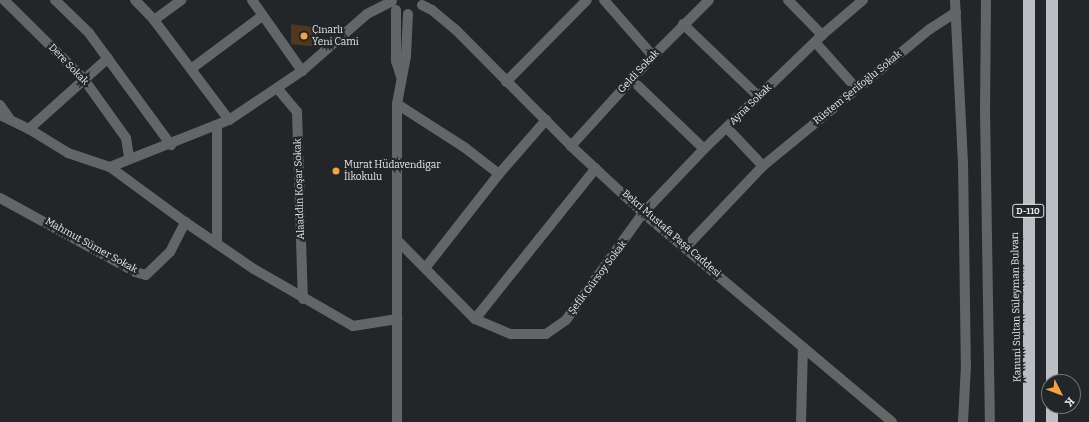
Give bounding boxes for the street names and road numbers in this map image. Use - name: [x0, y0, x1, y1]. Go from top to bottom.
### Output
- street label: Dere Sokak: [45, 42, 91, 88]
- street label: Geldi Sokak: [616, 48, 662, 96]
- street label: Rüstem Şerifoğlu Sokak: [811, 49, 905, 127]
- street label: Ayna Sokak: [728, 82, 774, 128]
- street label: Alaaddin Koşar Sokak: [292, 138, 308, 240]
- street label: Bekri Mustafa Paşa Caddesi: [619, 188, 723, 280]
- road number: D-110: [1012, 204, 1044, 218]
- street label: Mahmut Sümer Sokak: [43, 216, 139, 276]
- street label: Kanuni Sultan Süleyman Bulvarı: [1010, 232, 1024, 382]
- street label: Şefik Gürsoy Sokak: [566, 239, 630, 317]

